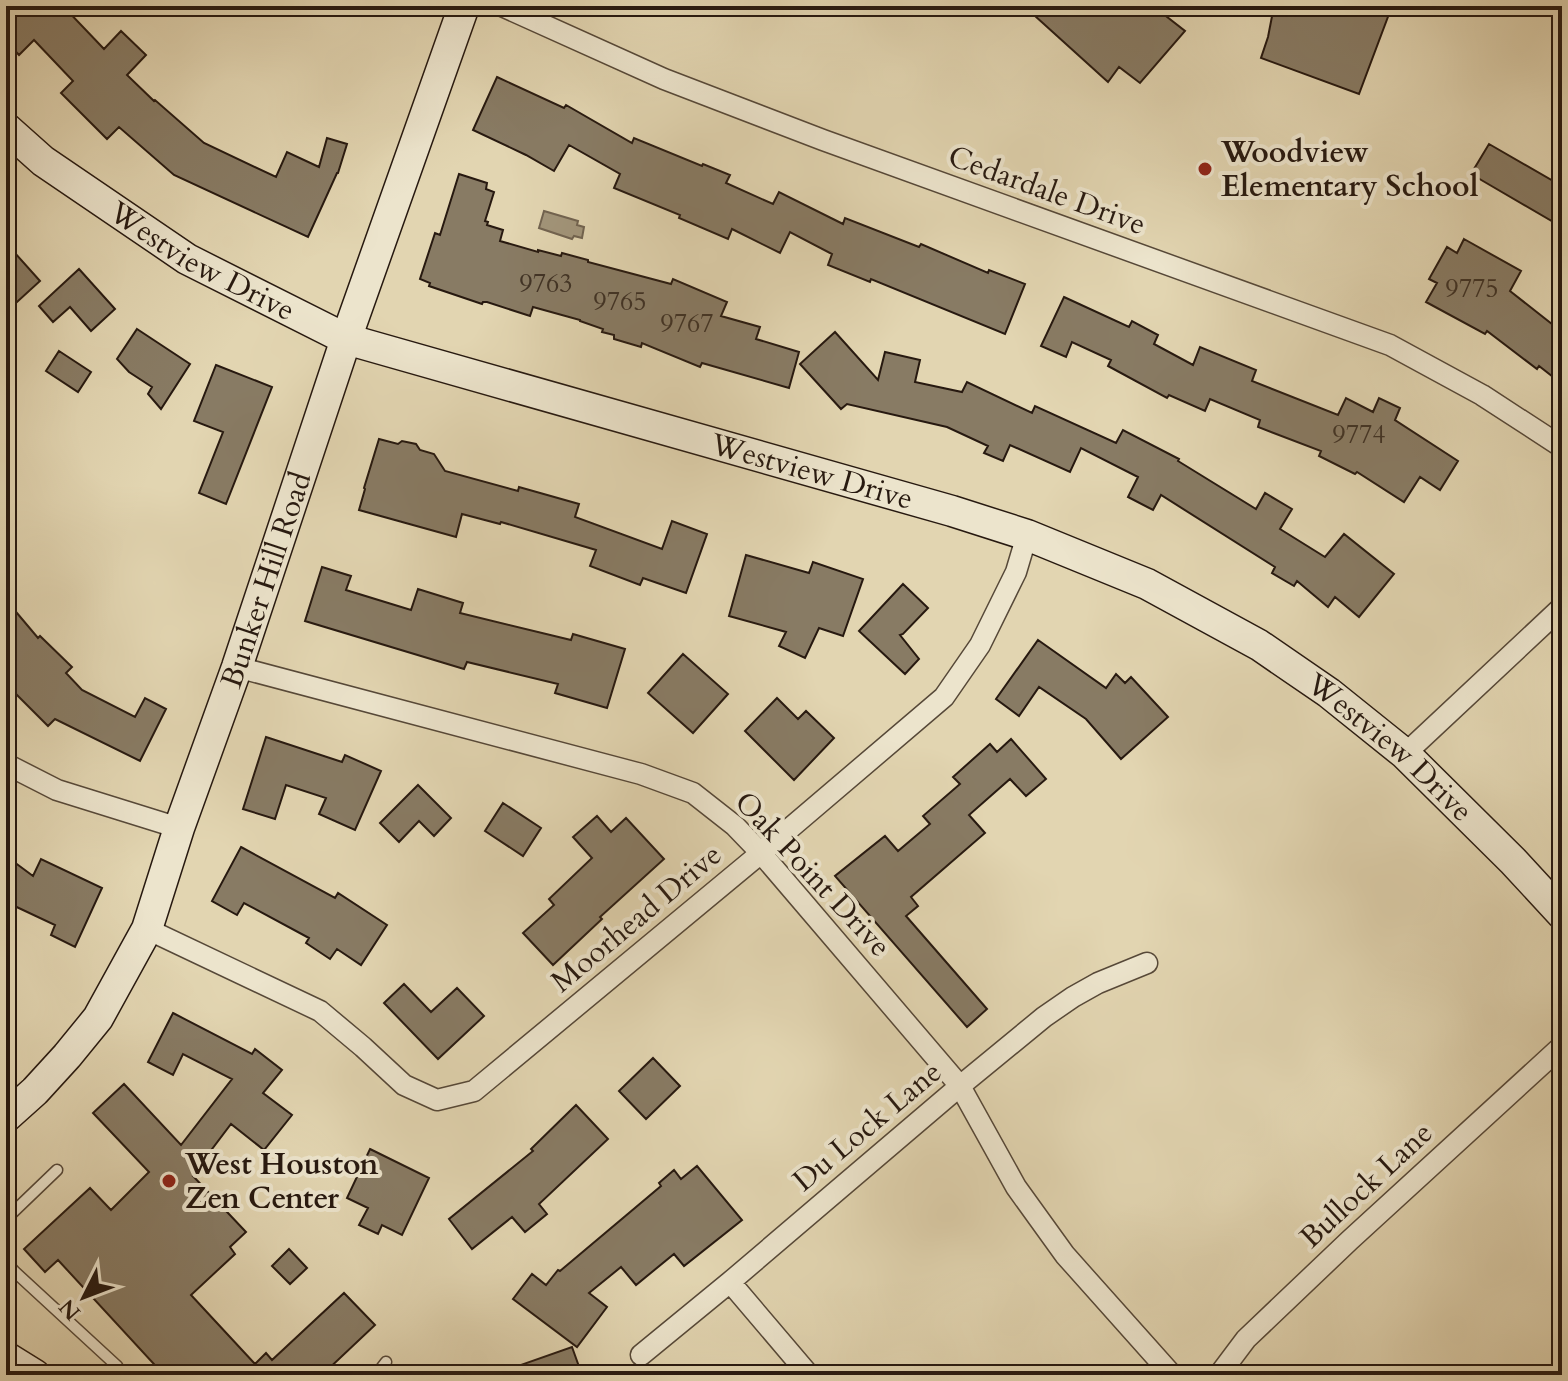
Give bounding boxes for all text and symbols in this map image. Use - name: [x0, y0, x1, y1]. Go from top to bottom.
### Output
- place label: Woodview Elementary School: [1220, 132, 1479, 207]
- street label: Cedardale Drive: [942, 136, 1151, 245]
- marker: Woodview Elementary School: [1196, 160, 1214, 178]
- street label: Westview Drive: [100, 191, 302, 331]
- house number: 9763: [519, 266, 573, 301]
- house number: 9775: [1445, 271, 1499, 306]
- house number: 9765: [593, 284, 647, 319]
- house number: 9767: [660, 306, 714, 341]
- house number: 9774: [1332, 417, 1386, 452]
- street label: Westview Drive: [705, 423, 917, 520]
- street label: Bunker Hill Road: [211, 466, 321, 694]
- street label: Westview Drive: [1298, 663, 1482, 831]
- street label: Oak Point Drive: [725, 783, 900, 966]
- street label: Moorhead Drive: [542, 835, 730, 1002]
- street label: Du Lock Lane: [784, 1052, 951, 1201]
- street label: Bullock Lane: [1291, 1113, 1442, 1258]
- place label: West Houston Zen Center: [184, 1144, 378, 1219]
- marker: West Houston Zen Center: [160, 1172, 178, 1190]
- north arrow: [44, 1257, 124, 1337]
- text: N: [52, 1293, 87, 1327]

